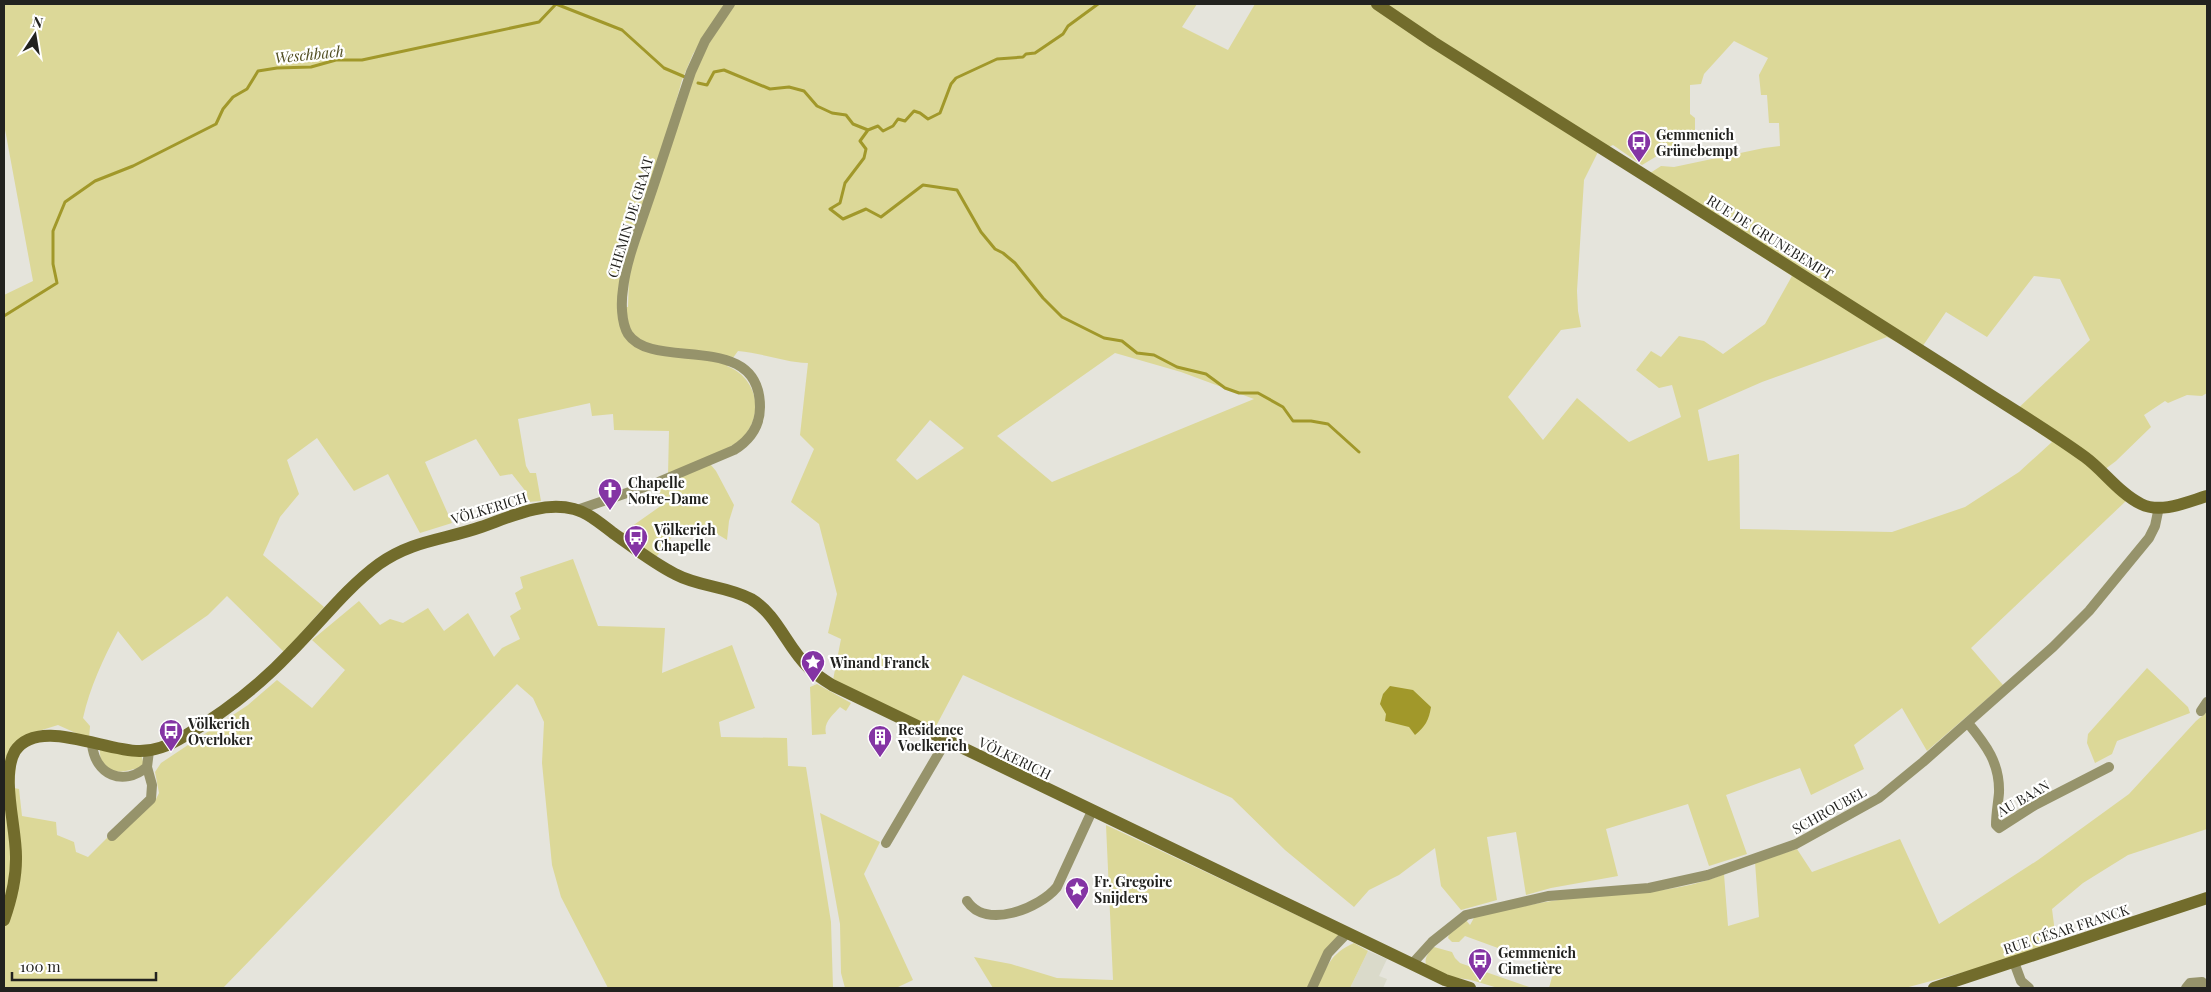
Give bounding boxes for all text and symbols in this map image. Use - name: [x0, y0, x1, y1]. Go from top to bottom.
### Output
- north arrow: [10, 10, 60, 60]
- text: N: [31, 11, 45, 32]
- water label: Weschbach: [273, 40, 345, 68]
- place label: Gemmenich Grünebempt: [1656, 125, 1738, 160]
- bus stop icon: Gemmenich Grünebempt: [1626, 129, 1652, 163]
- street label: CHEMIN DE GRAAT: [603, 154, 658, 280]
- street label: RUE DE GRUNEBEMPT: [1703, 190, 1837, 284]
- place label: Chapelle Notre-Dame: [628, 473, 708, 508]
- church icon: Chapelle Notre-Dame: [597, 477, 623, 511]
- street label: VÖLKERICH: [448, 487, 530, 529]
- place label: Völkerich Chapelle: [653, 520, 716, 555]
- bus stop icon: Völkerich Chapelle: [623, 524, 649, 558]
- place icon: Winand Franck: [800, 649, 826, 683]
- place label: Winand Franck: [829, 653, 930, 672]
- place label: Völkerich Overloker: [187, 714, 253, 749]
- bus stop icon: Völkerich Overloker: [158, 718, 184, 752]
- place label: Residence Voelkerich: [897, 720, 968, 755]
- building icon: Residence Voelkerich: [867, 724, 893, 758]
- street label: VÖLKERICH: [975, 732, 1055, 784]
- street label: AU BAAN: [1992, 775, 2053, 821]
- street label: SCHROUBEL: [1788, 782, 1870, 838]
- place label: Fr. Gregoire Snijders: [1094, 872, 1172, 907]
- place icon: Fr. Gregoire Snijders: [1064, 876, 1090, 910]
- street label: RUE CÉSAR FRANCK: [2001, 899, 2132, 958]
- place label: Gemmenich Cimetière: [1498, 943, 1577, 978]
- bus stop icon: Gemmenich Cimetière: [1467, 947, 1493, 981]
- scale bar: [12, 950, 156, 982]
- text: 100 m: [20, 956, 61, 976]

